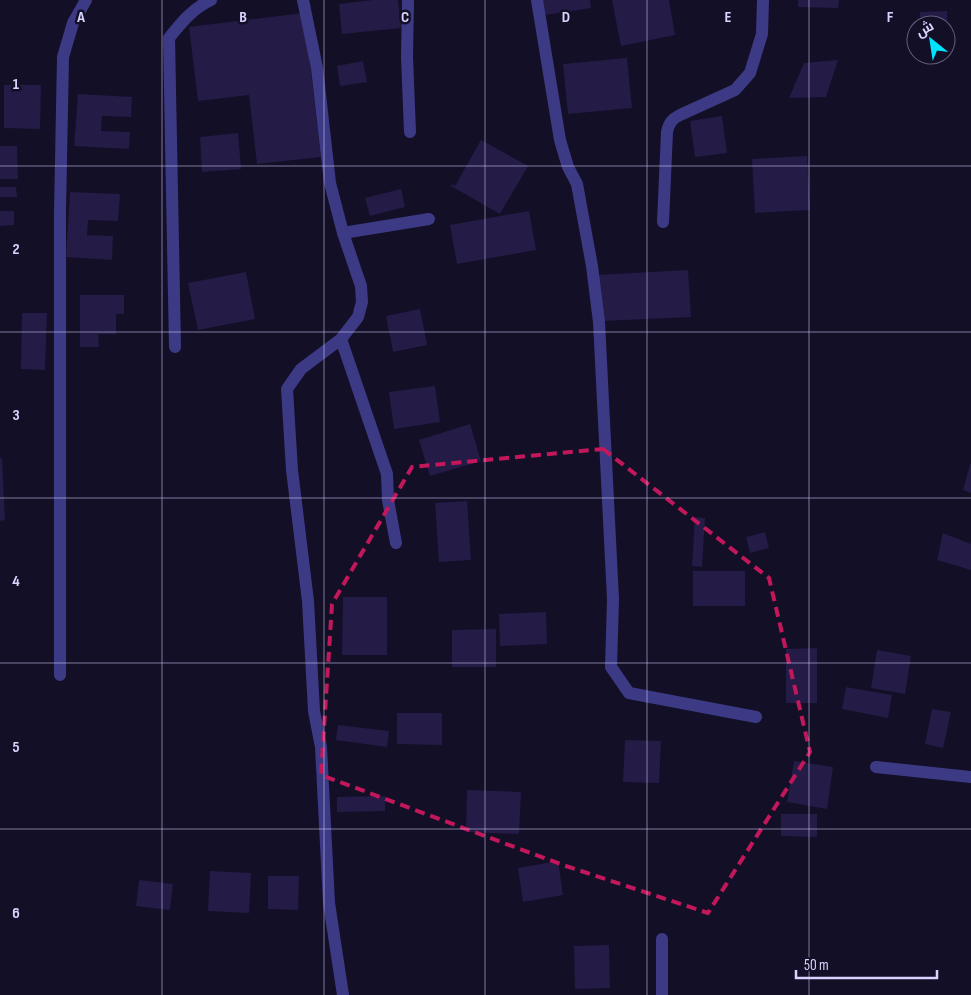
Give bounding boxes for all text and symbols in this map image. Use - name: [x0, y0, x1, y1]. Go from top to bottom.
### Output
- text: A: [76, 8, 85, 27]
- text: B: [239, 8, 247, 27]
- text: C: [401, 8, 409, 27]
- text: D: [562, 8, 570, 27]
- text: E: [725, 8, 732, 27]
- text: F: [887, 8, 894, 27]
- north arrow: [906, 15, 956, 65]
- text: ش: [913, 17, 937, 41]
- text: 1: [13, 75, 20, 94]
- text: 2: [12, 240, 20, 259]
- text: 3: [12, 406, 20, 425]
- text: 4: [12, 572, 20, 591]
- text: 5: [12, 738, 20, 757]
- text: 6: [12, 904, 20, 923]
- scale bar: [796, 948, 937, 980]
- text: 50 m: [804, 956, 829, 975]

